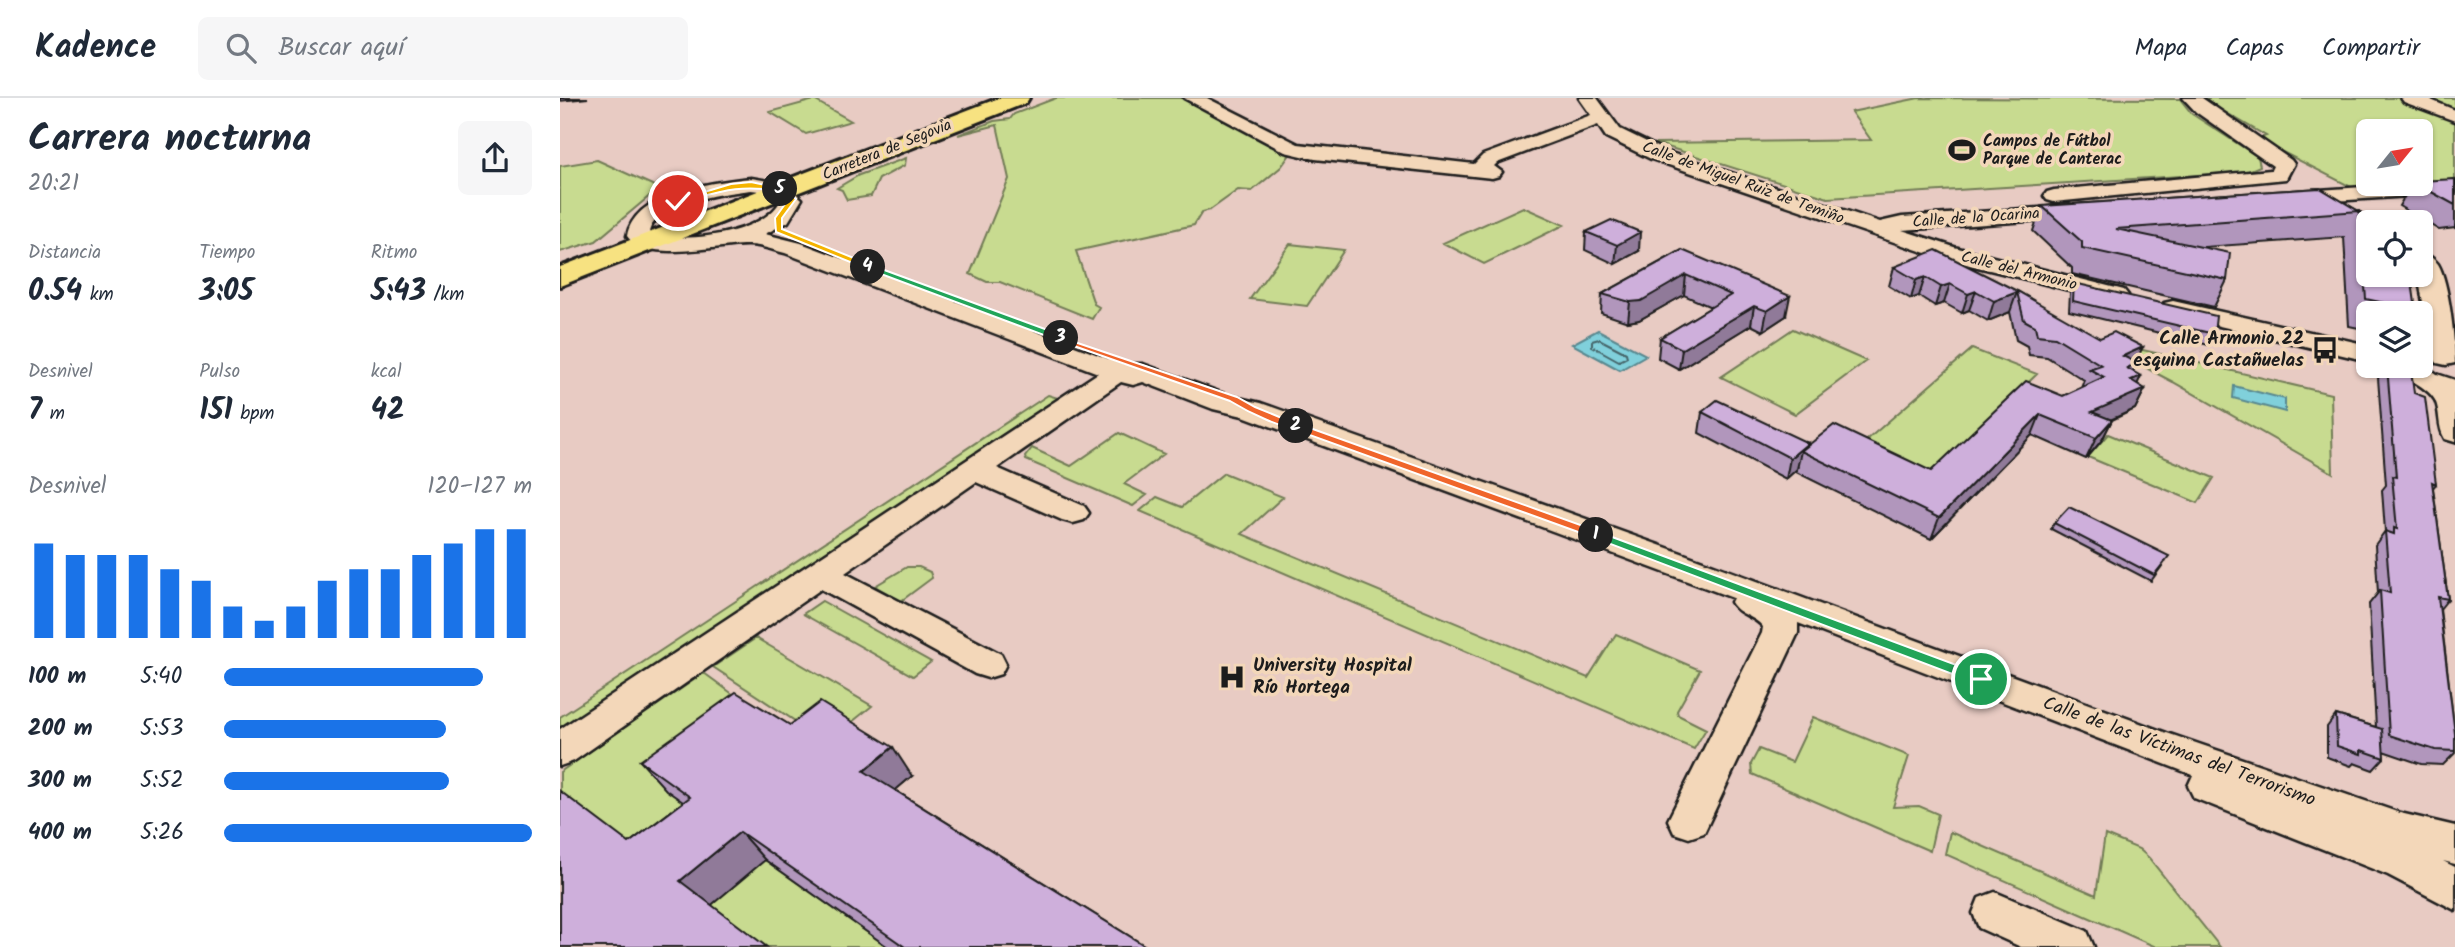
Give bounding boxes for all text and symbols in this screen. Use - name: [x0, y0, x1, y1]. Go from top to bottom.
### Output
- search box: [198, 17, 688, 80]
- text: Kadence: [35, 22, 156, 75]
- text: Buscar aquí: [278, 27, 404, 69]
- icon: search: [222, 29, 260, 67]
- text: Mapa: [2135, 29, 2187, 68]
- text: Capas: [2225, 29, 2284, 68]
- text: Compartir: [2322, 29, 2420, 68]
- text: Carrera nocturna: [28, 110, 311, 170]
- street label: Carretera de Segovia: [818, 113, 956, 187]
- north arrow: [2356, 119, 2432, 196]
- map controls: [2356, 119, 2433, 378]
- button: share: [458, 121, 532, 195]
- place label: Campos de Fútbol Parque de Canterac: [1983, 129, 2122, 172]
- street label: Calle de Miguel Ruiz de Temiño: [1638, 135, 1848, 231]
- sports icon: Campos de Fútbol Parque de Canterac: [1947, 135, 1977, 165]
- text: 20:21: [28, 166, 79, 202]
- pin: [648, 171, 708, 231]
- pin: 5: [762, 172, 798, 206]
- text: 5: [775, 173, 784, 203]
- icon: check: [659, 182, 697, 220]
- street label: Calle de la Ocarina: [1912, 201, 2040, 235]
- button: locate: [2356, 210, 2433, 287]
- text: Distancia: [28, 238, 101, 268]
- text: Tiempo: [199, 238, 255, 268]
- text: Ritmo: [371, 238, 417, 268]
- street label: Calle del Armonio: [1958, 245, 2080, 297]
- pin: 4: [850, 250, 886, 284]
- text: 4: [862, 251, 873, 281]
- text: 0.54: [28, 268, 82, 316]
- text: 3:05: [199, 268, 254, 316]
- text: 5:43: [371, 268, 426, 316]
- text: km: [82, 280, 114, 310]
- text: /km: [426, 280, 464, 310]
- button: layers: [2356, 301, 2433, 378]
- pin: 3: [1044, 320, 1078, 356]
- text: 3: [1055, 322, 1066, 352]
- place label: Calle Armonio 22 esquina Castañuelas: [2133, 324, 2304, 376]
- bus stop icon: Calle Armonio 22 esquina Castañuelas: [2310, 335, 2340, 365]
- text: Desnivel: [28, 357, 93, 387]
- text: Pulso: [199, 357, 240, 387]
- text: kcal: [371, 357, 402, 387]
- text: 7: [28, 387, 42, 435]
- text: 151: [199, 387, 233, 435]
- text: 42: [371, 387, 405, 435]
- text: m: [42, 399, 65, 429]
- text: bpm: [233, 399, 274, 429]
- pin: 2: [1278, 408, 1314, 444]
- text: 2: [1290, 410, 1301, 440]
- text: Desnivel: [28, 469, 106, 505]
- text: 120–127 m: [427, 469, 532, 505]
- pin: 1: [1578, 518, 1614, 552]
- text: 1: [1593, 519, 1598, 549]
- pin: [1951, 649, 2011, 709]
- place label: University Hospital Río Hortega: [1253, 651, 1413, 703]
- text: 100 m: [28, 659, 86, 695]
- text: 5:40: [140, 659, 182, 695]
- icon: arrive: [1962, 660, 2000, 698]
- hospital icon: University Hospital Río Hortega: [1217, 662, 1247, 692]
- street label: Calle de las Víctimas del Terrorismo: [2038, 689, 2320, 815]
- text: 200 m: [28, 711, 93, 747]
- text: 5:53: [140, 711, 184, 747]
- text: 300 m: [28, 763, 92, 799]
- text: 5:52: [140, 763, 184, 799]
- text: 400 m: [28, 815, 92, 851]
- text: 5:26: [140, 815, 184, 851]

